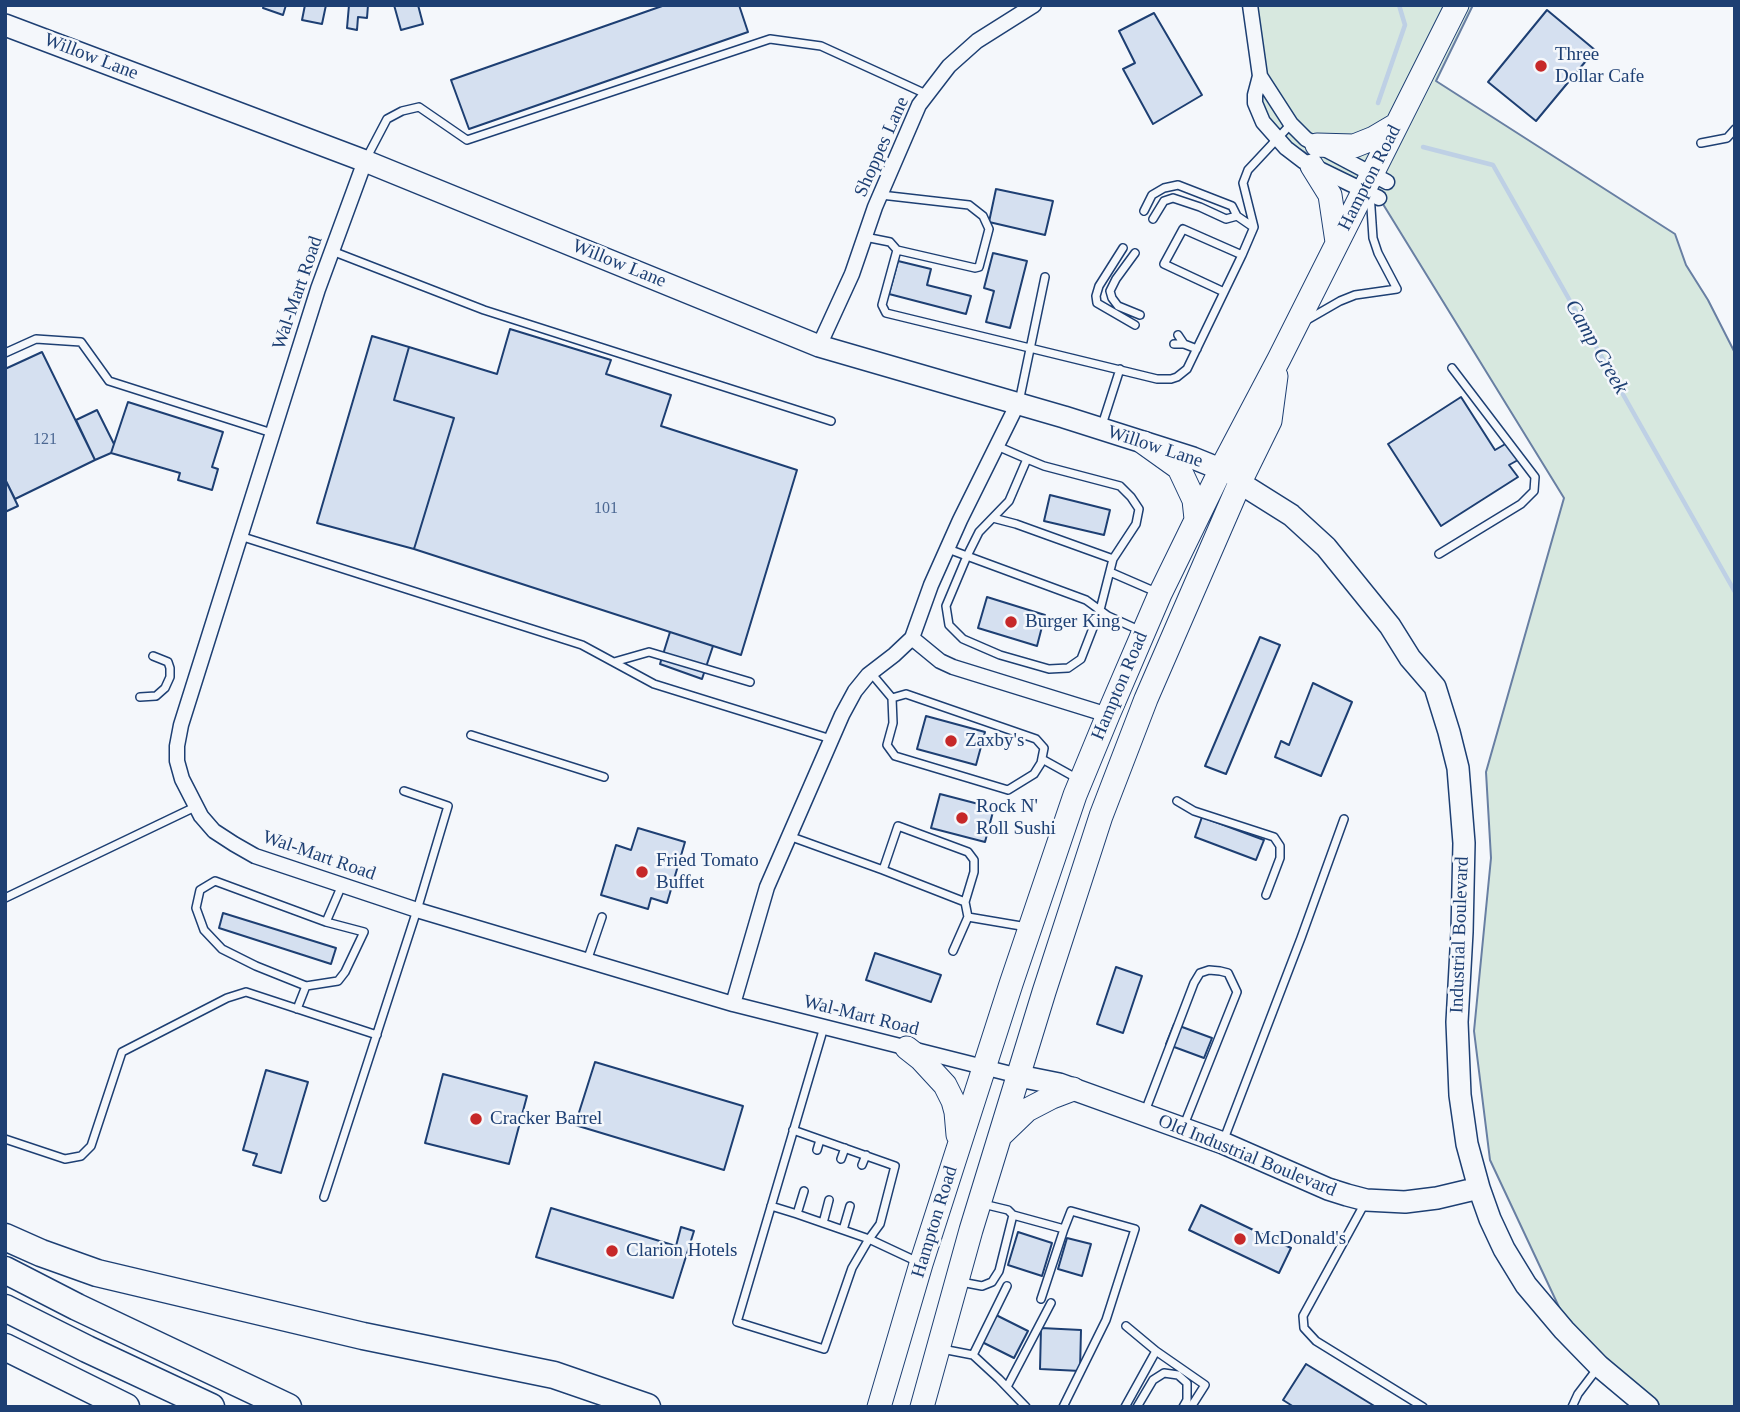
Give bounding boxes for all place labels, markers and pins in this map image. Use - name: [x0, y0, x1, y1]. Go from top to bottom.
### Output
- place label: Three Dollar Cafe: [1555, 44, 1644, 88]
- marker: Three Dollar Cafe: [1533, 58, 1549, 74]
- place label: Burger King: [1025, 611, 1120, 633]
- marker: Burger King: [1003, 614, 1019, 630]
- place label: Zaxby's: [965, 730, 1024, 752]
- marker: Zaxby's: [943, 733, 959, 749]
- place label: Rock N' Roll Sushi: [976, 796, 1056, 840]
- marker: Rock N' Roll Sushi: [954, 810, 970, 826]
- place label: Fried Tomato Buffet: [656, 850, 759, 894]
- marker: Fried Tomato Buffet: [634, 864, 650, 880]
- place label: Cracker Barrel: [490, 1108, 602, 1130]
- marker: Cracker Barrel: [468, 1111, 484, 1127]
- place label: McDonald's: [1254, 1228, 1346, 1250]
- marker: McDonald's: [1232, 1231, 1248, 1247]
- place label: Clarion Hotels: [626, 1240, 737, 1262]
- marker: Clarion Hotels: [604, 1243, 620, 1259]

